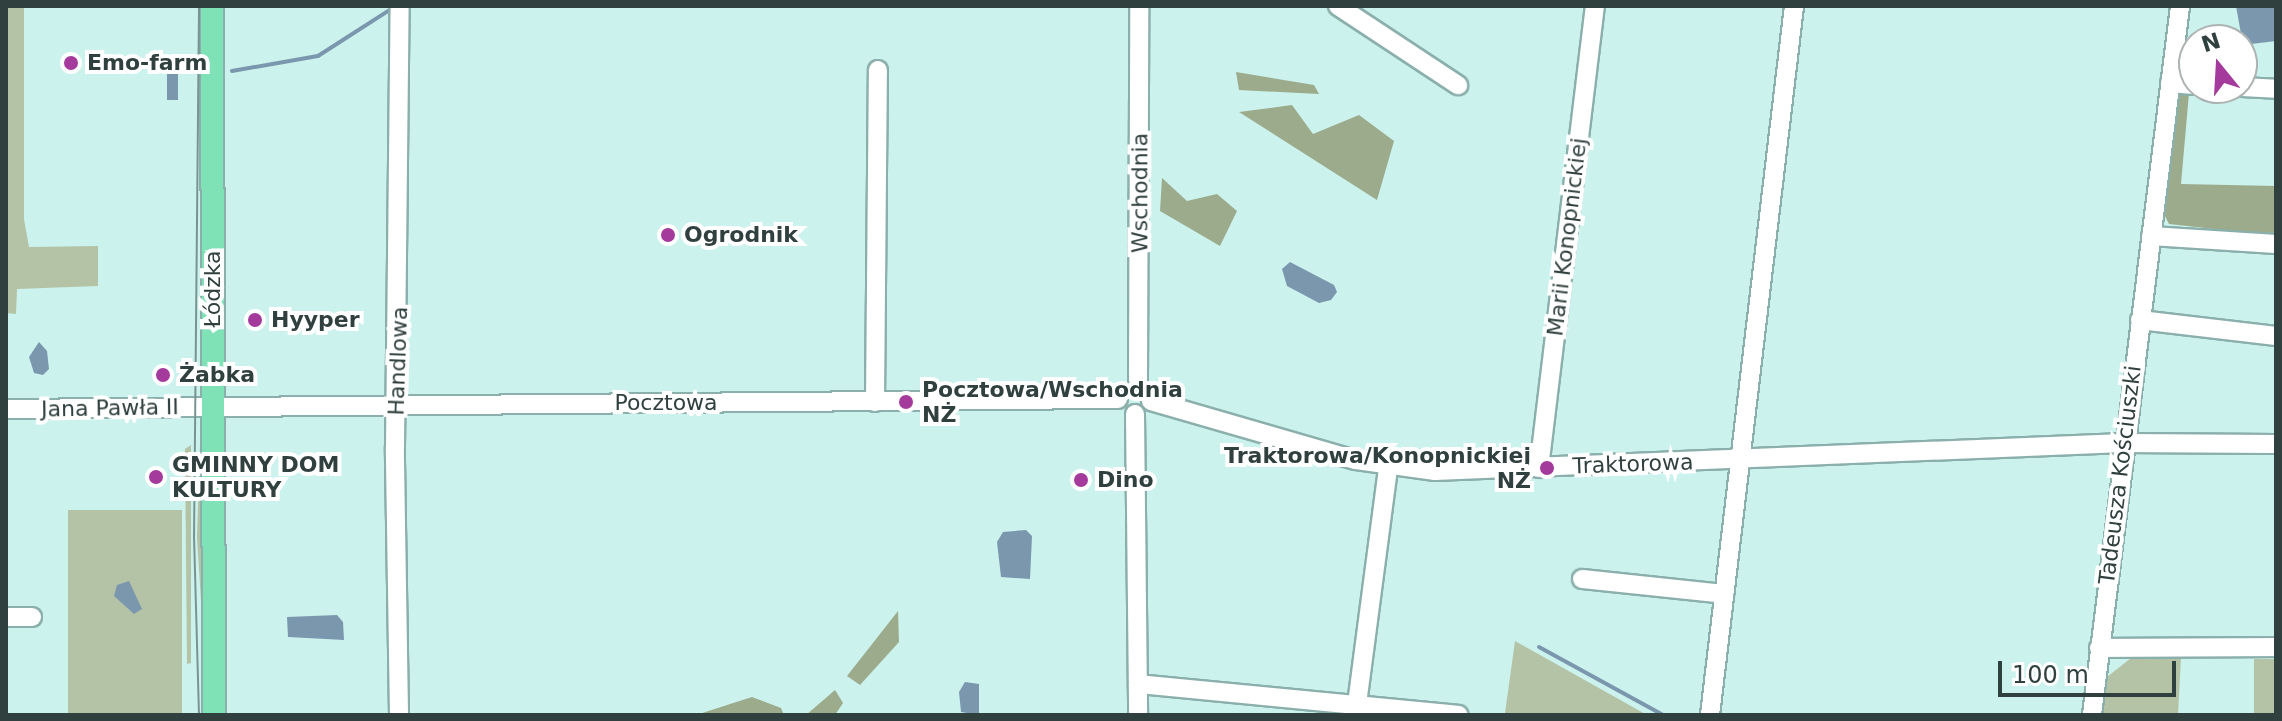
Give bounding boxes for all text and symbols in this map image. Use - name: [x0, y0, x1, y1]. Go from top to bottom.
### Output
- north arrow: [2178, 24, 2258, 104]
- text: N: [2198, 28, 2224, 57]
- place label: Emo-farm: [87, 50, 207, 76]
- marker: Emo-farm: [62, 54, 80, 72]
- street label: Wschodnia: [1127, 133, 1153, 253]
- street label: Marii Konopnickiej: [1542, 136, 1592, 338]
- place label: Ogrodnik: [684, 222, 798, 248]
- marker: Ogrodnik: [659, 226, 677, 244]
- street label: Łódzka: [200, 250, 226, 328]
- street label: Handlowa: [383, 306, 413, 416]
- place label: Hyyper: [271, 307, 360, 333]
- marker: Hyyper: [246, 311, 264, 329]
- place label: Żabka: [179, 362, 255, 388]
- street label: Tadeusza Kościuszki: [2093, 364, 2147, 586]
- marker: Żabka: [154, 366, 172, 384]
- place label: Pocztowa/Wschodnia NŻ: [922, 376, 1183, 428]
- street label: Pocztowa: [614, 390, 718, 416]
- marker: Pocztowa/Wschodnia NŻ: [897, 393, 915, 411]
- street label: Jana Pawła II: [41, 394, 179, 422]
- place label: Traktorowa/Konopnickiej NŻ: [1224, 442, 1531, 494]
- street label: Traktorowa: [1572, 449, 1694, 479]
- place label: GMINNY DOM KULTURY: [172, 451, 339, 502]
- marker: Traktorowa/Konopnickiej NŻ: [1538, 459, 1556, 477]
- place label: Dino: [1097, 467, 1154, 493]
- marker: GMINNY DOM KULTURY: [147, 468, 165, 486]
- marker: Dino: [1072, 471, 1090, 489]
- scale bar: [2002, 645, 2180, 695]
- text: 100 m: [2012, 661, 2089, 689]

